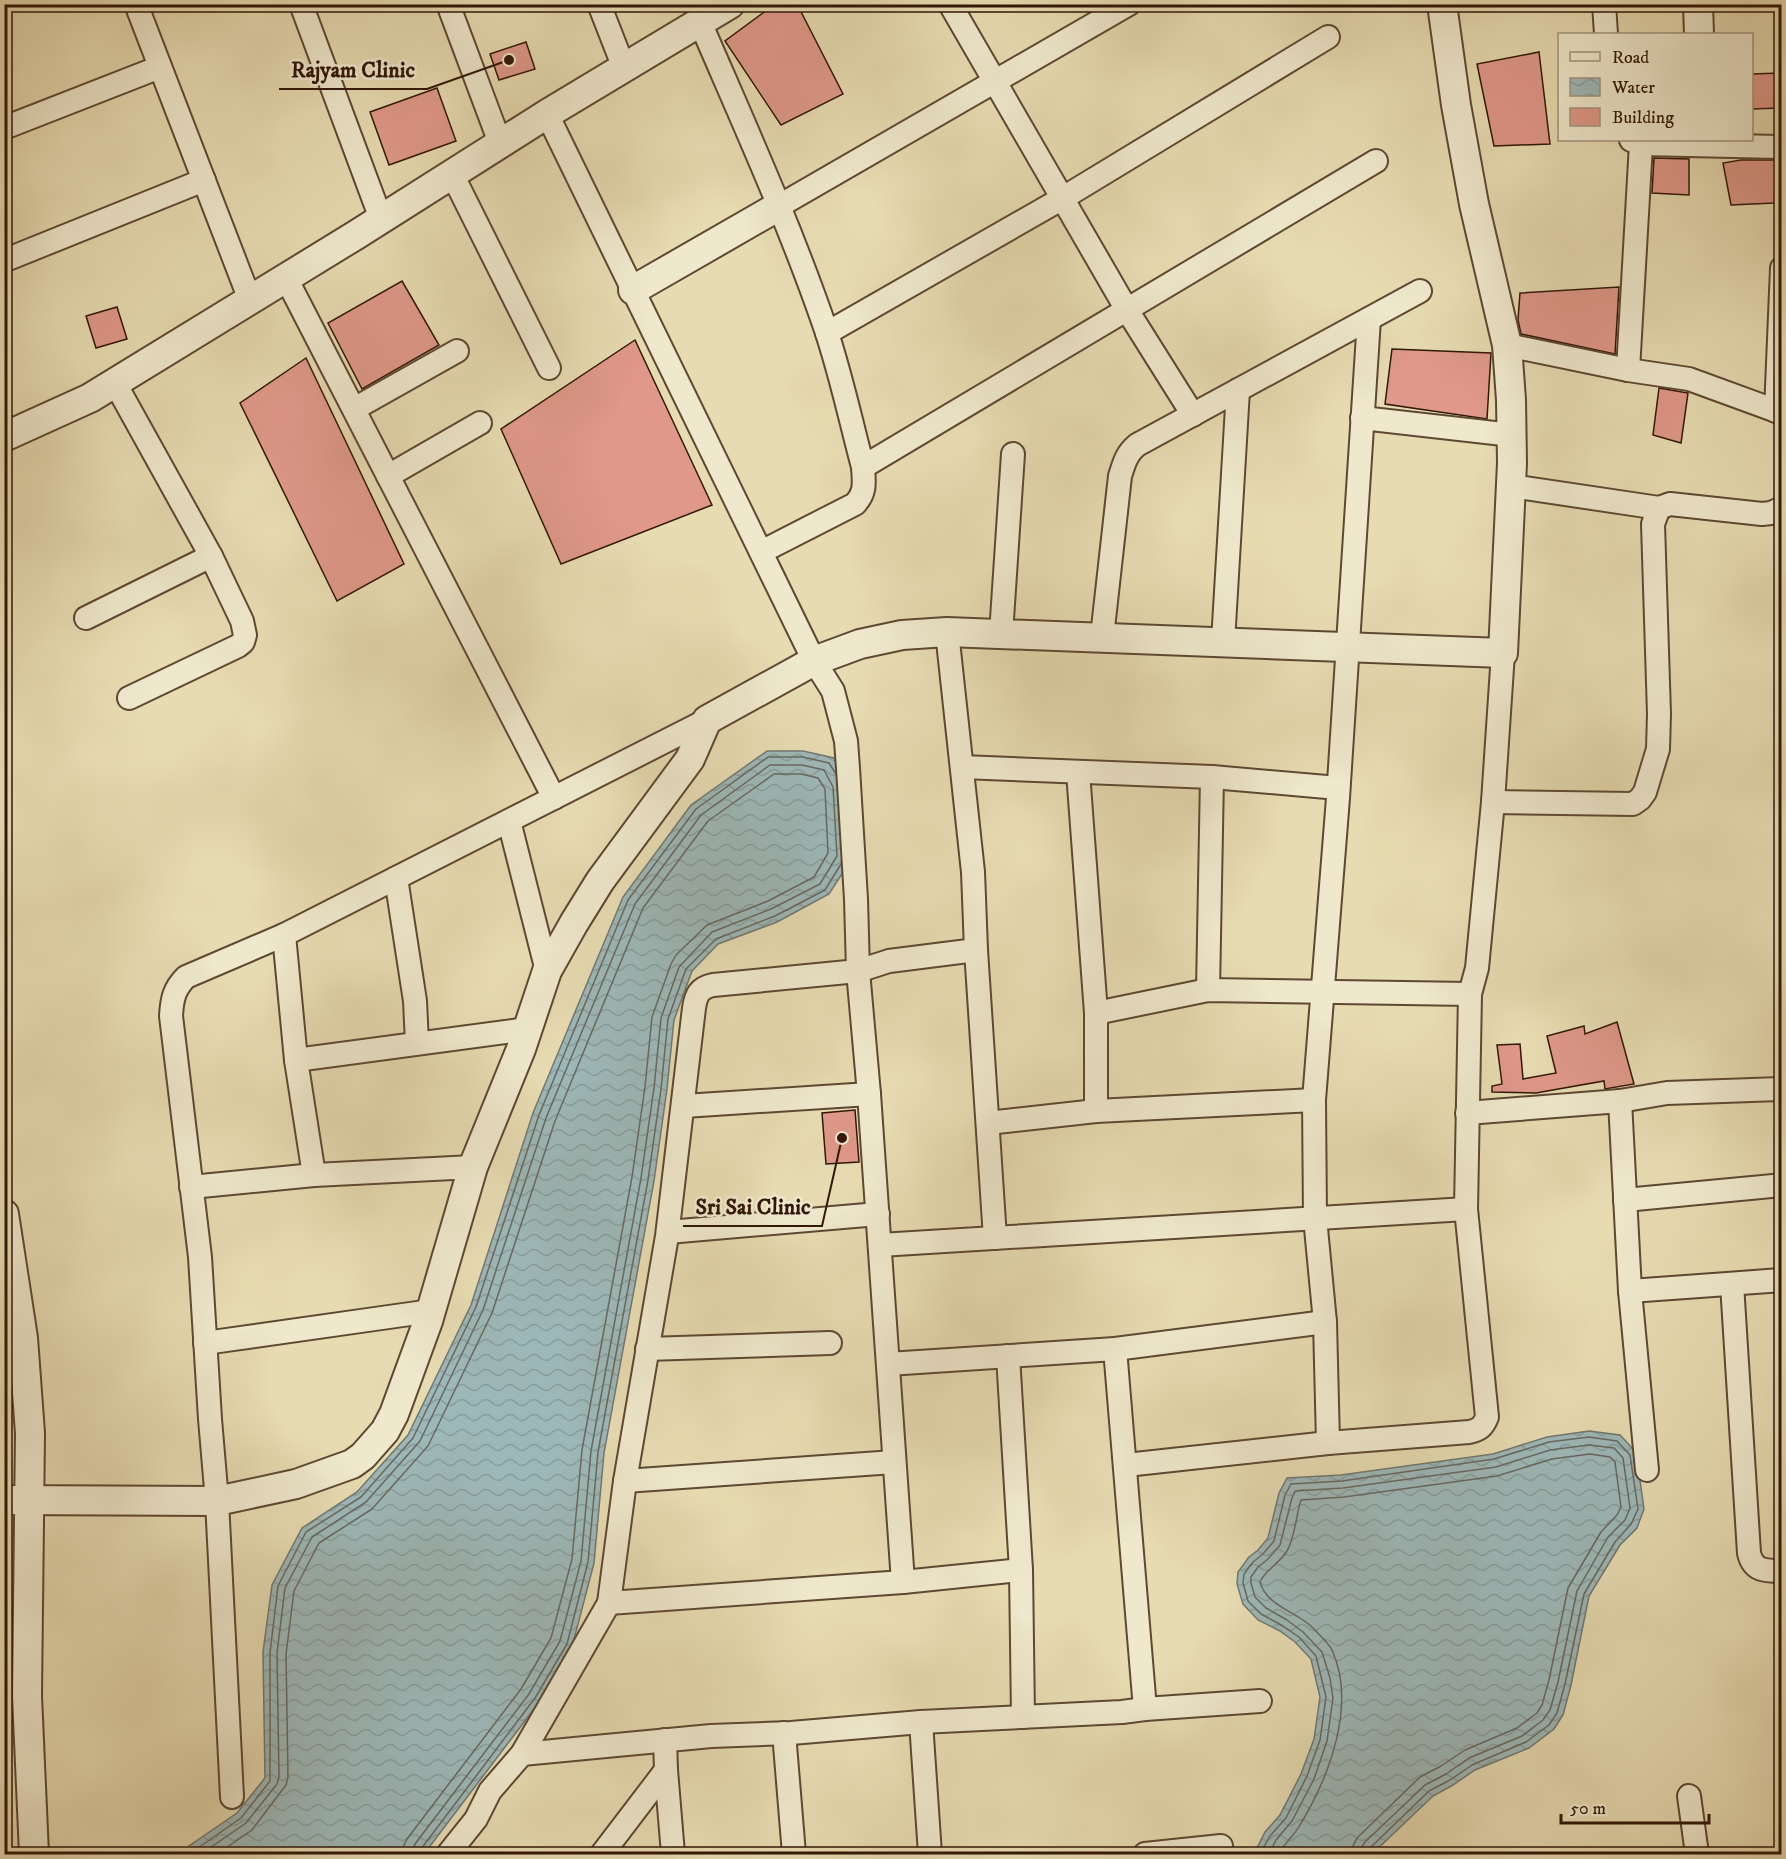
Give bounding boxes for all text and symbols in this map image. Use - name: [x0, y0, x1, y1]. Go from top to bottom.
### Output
- legend: [1558, 33, 1753, 141]
- text: Road: [1612, 47, 1649, 69]
- callout: Rajyam Clinic: [279, 49, 427, 89]
- text: Rajyam Clinic: [291, 57, 415, 85]
- text: Water: [1611, 77, 1655, 99]
- text: Building: [1612, 107, 1674, 129]
- callout: Sri Sai Clinic: [683, 1186, 822, 1226]
- text: Sri Sai Clinic: [696, 1194, 811, 1221]
- scale bar: [1561, 1787, 1710, 1825]
- text: 50 m: [1570, 1798, 1606, 1820]

